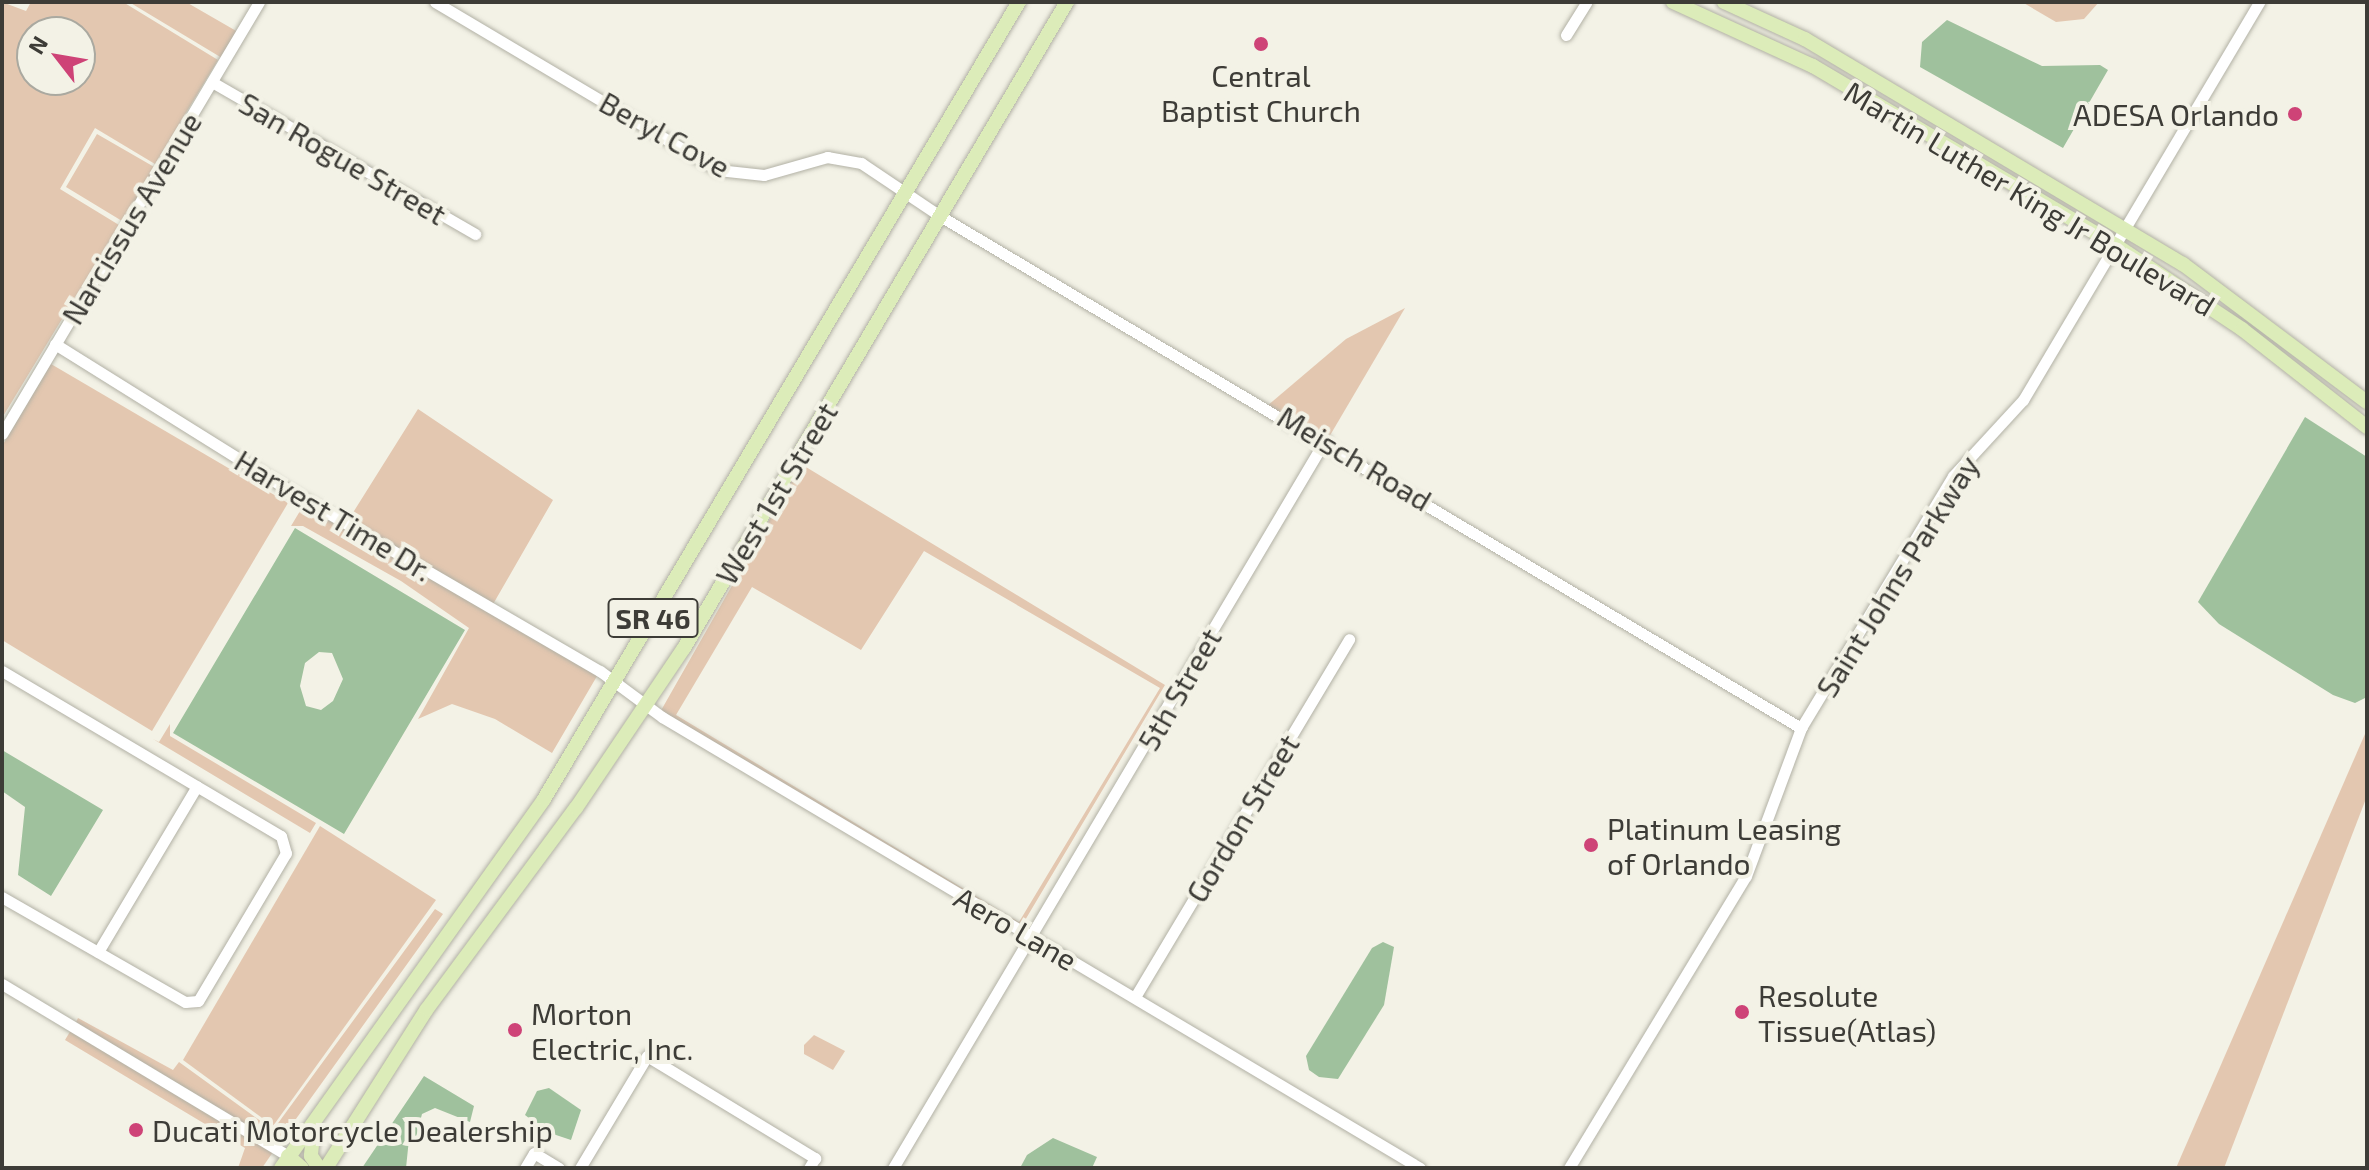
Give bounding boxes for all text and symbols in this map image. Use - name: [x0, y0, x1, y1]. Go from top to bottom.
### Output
- north arrow: [16, 16, 96, 96]
- text: N: [22, 31, 52, 58]
- marker: Central Baptist Church: [1252, 35, 1270, 53]
- place label: Central Baptist Church: [1161, 57, 1361, 128]
- street label: Martin Luther King Jr Boulevard: [1837, 72, 2223, 324]
- street label: Beryl Cove: [593, 83, 737, 185]
- street label: San Rogue Street: [233, 84, 453, 232]
- place label: ADESA Orlando: [2072, 96, 2279, 132]
- street label: Narcissus Avenue: [53, 105, 209, 331]
- marker: ADESA Orlando: [2286, 105, 2304, 123]
- street label: West 1st Street: [708, 395, 844, 591]
- street label: Meisch Road: [1272, 398, 1438, 518]
- street label: Harvest Time Dr.: [228, 442, 440, 588]
- street label: Saint Johns Parkway: [1808, 448, 1986, 704]
- road number: SR 46: [607, 594, 699, 642]
- street label: 5th Street: [1130, 622, 1228, 756]
- street label: Gordon Street: [1178, 728, 1306, 908]
- place label: Platinum Leasing of Orlando: [1607, 810, 1841, 880]
- marker: Platinum Leasing of Orlando: [1582, 836, 1600, 854]
- street label: Aero Lane: [948, 879, 1084, 977]
- place label: Resolute Tissue(Atlas): [1758, 977, 1936, 1048]
- place label: Morton Electric, Inc.: [531, 995, 693, 1066]
- marker: Resolute Tissue(Atlas): [1733, 1003, 1751, 1021]
- marker: Morton Electric, Inc.: [506, 1021, 524, 1039]
- place label: Ducati Motorcycle Dealership: [152, 1112, 553, 1148]
- marker: Ducati Motorcycle Dealership: [127, 1121, 145, 1139]

